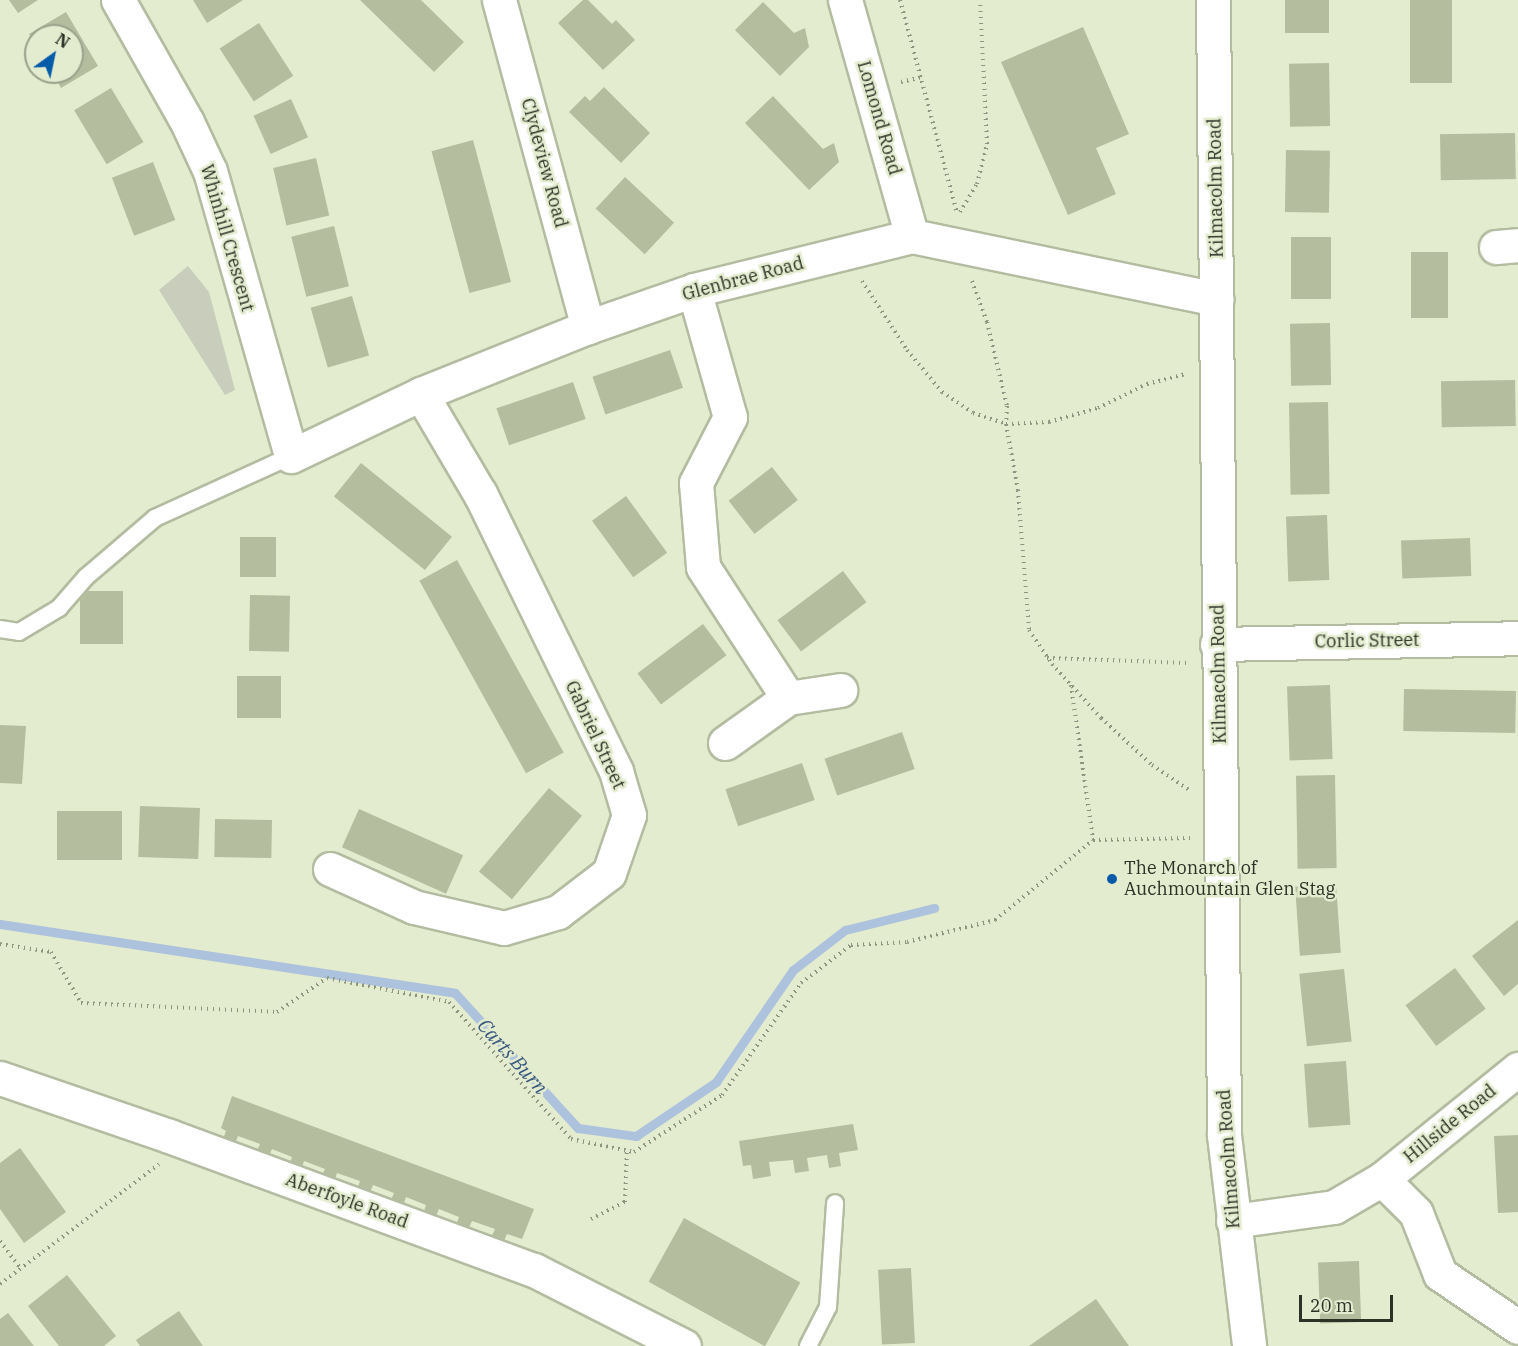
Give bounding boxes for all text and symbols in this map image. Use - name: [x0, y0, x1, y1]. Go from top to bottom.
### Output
- north arrow: [24, 24, 84, 84]
- text: N: [52, 29, 73, 52]
- street label: Lomond Road: [852, 58, 906, 178]
- street label: Clydeview Road: [516, 96, 572, 230]
- street label: Kilmacolm Road: [1204, 118, 1228, 258]
- street label: Whinhill Crescent: [196, 162, 258, 314]
- street label: Glenbrae Road: [680, 252, 806, 306]
- street label: Kilmacolm Road: [1207, 604, 1231, 744]
- street label: Corlic Street: [1314, 629, 1420, 653]
- street label: Gabriel Street: [560, 677, 630, 793]
- place label: The Monarch of Auchmountain Glen Stag: [1124, 858, 1335, 900]
- marker: The Monarch of Auchmountain Glen Stag: [1105, 872, 1119, 886]
- water label: Carts Burn: [473, 1013, 553, 1099]
- street label: Hillside Road: [1399, 1080, 1501, 1168]
- street label: Kilmacolm Road: [1213, 1089, 1245, 1229]
- street label: Aberfoyle Road: [283, 1169, 411, 1233]
- scale bar: [1302, 1283, 1396, 1321]
- text: 20 m: [1310, 1294, 1353, 1317]

